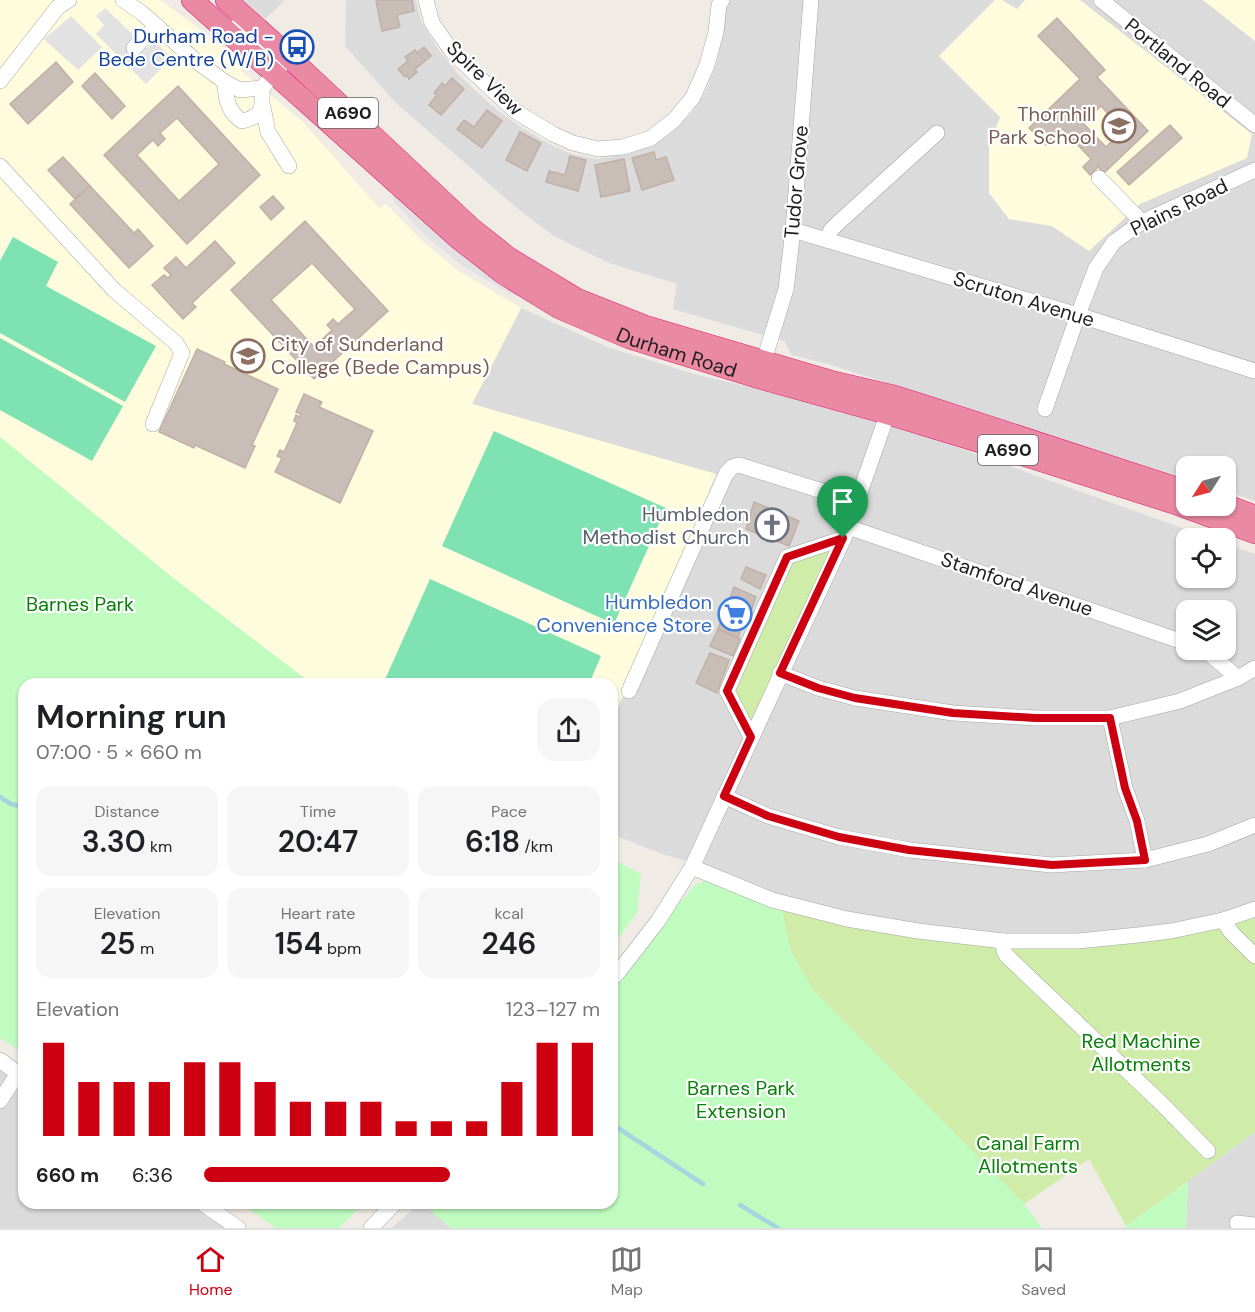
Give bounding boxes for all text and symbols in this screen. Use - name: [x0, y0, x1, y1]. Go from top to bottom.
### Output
- street label: Portland Road: [1120, 12, 1236, 114]
- place label: Durham Road - Bede Centre (W/B): [99, 23, 274, 72]
- bus stop icon: Durham Road - Bede Centre (W/B): [279, 29, 315, 65]
- street label: Spire View: [441, 35, 529, 121]
- road number: A690: [318, 98, 378, 128]
- place label: Thornhill Park School: [988, 101, 1096, 150]
- school or university icon: Thornhill Park School: [1101, 108, 1137, 144]
- street label: Tudor Grove: [778, 124, 814, 240]
- street label: Plains Road: [1126, 172, 1232, 242]
- street label: Scruton Avenue: [950, 265, 1098, 333]
- street label: Durham Road: [612, 321, 740, 383]
- place label: City of Sunderland College (Bede Campus): [271, 331, 489, 380]
- school or university icon: City of Sunderland College (Bede Campus): [230, 338, 266, 374]
- road number: A690: [978, 435, 1038, 465]
- north arrow: [1176, 456, 1236, 516]
- map controls: [1176, 456, 1236, 660]
- pin: [817, 476, 868, 538]
- icon: arrive: [826, 485, 859, 518]
- place label: Humbledon Methodist Church: [583, 501, 749, 550]
- church icon: Humbledon Methodist Church: [754, 507, 790, 543]
- button: locate: [1176, 528, 1236, 588]
- street label: Stamford Avenue: [937, 546, 1097, 622]
- place label: Humbledon Convenience Store: [536, 589, 712, 638]
- park label: Barnes Park: [26, 591, 134, 617]
- supermarket icon: Humbledon Convenience Store: [717, 596, 753, 632]
- button: layers: [1176, 600, 1236, 660]
- text: Morning run: [36, 695, 227, 738]
- button: share: [537, 698, 600, 761]
- text: 07:00 · 5 × 660 m: [36, 739, 202, 765]
- text: Distance: [95, 801, 159, 822]
- text: Time: [300, 801, 336, 822]
- text: Pace: [491, 801, 527, 822]
- text: 3.30: [82, 822, 146, 861]
- text: 20:47: [278, 822, 358, 861]
- text: 6:18: [465, 822, 520, 861]
- text: km: [146, 836, 172, 857]
- text: /km: [520, 836, 553, 857]
- text: Elevation: [94, 903, 160, 924]
- text: Heart rate: [281, 903, 355, 924]
- text: kcal: [495, 903, 523, 924]
- text: 25: [100, 924, 136, 963]
- text: 154: [275, 924, 323, 963]
- text: 246: [481, 924, 537, 963]
- text: m: [136, 938, 154, 959]
- text: bpm: [323, 938, 361, 959]
- text: Elevation: [36, 996, 119, 1022]
- text: 123–127 m: [506, 996, 600, 1022]
- park label: Red Machine Allotments: [1082, 1028, 1200, 1077]
- park label: Barnes Park Extension: [687, 1075, 795, 1124]
- park label: Canal Farm Allotments: [976, 1130, 1080, 1179]
- text: 660 m: [36, 1162, 99, 1188]
- text: 6:36: [132, 1162, 173, 1188]
- tab: Home: [189, 1243, 233, 1300]
- tab: Map: [610, 1243, 643, 1300]
- tab: Saved: [1021, 1243, 1066, 1300]

